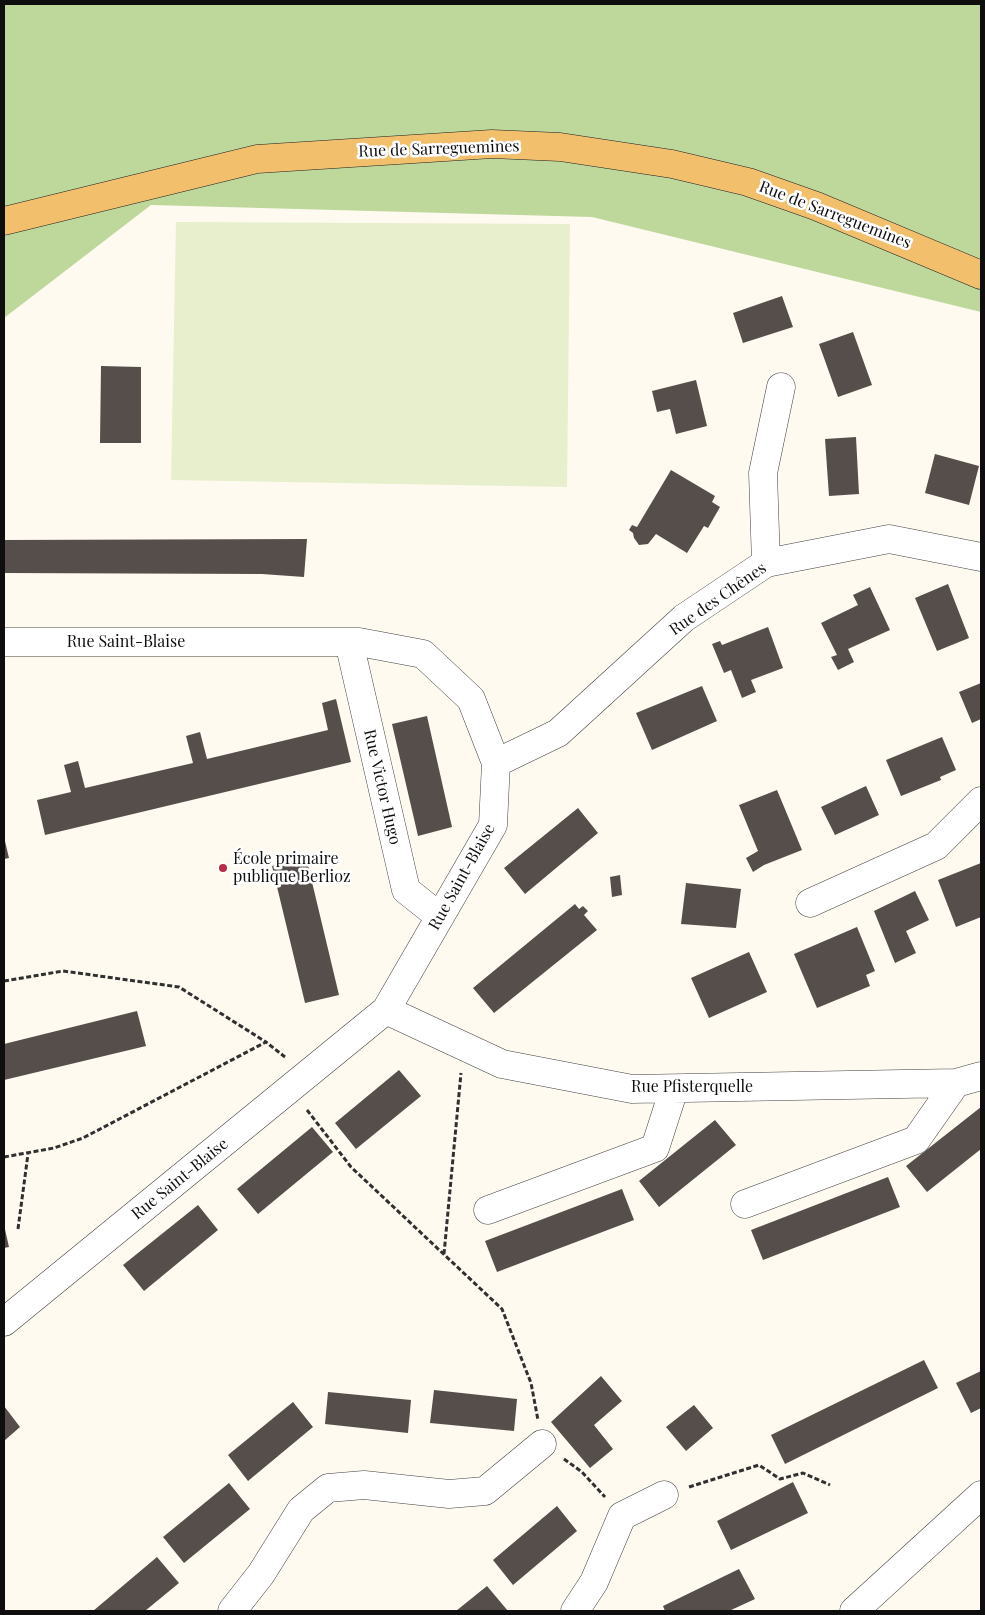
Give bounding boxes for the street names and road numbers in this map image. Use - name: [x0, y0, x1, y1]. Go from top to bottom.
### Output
- street label: Rue de Sarreguemines: [358, 137, 520, 161]
- street label: Rue de Sarreguemines: [756, 177, 914, 253]
- street label: Rue des Chênes: [666, 559, 770, 639]
- street label: Rue Saint-Blaise: [67, 632, 185, 652]
- street label: Rue Victor Hugo: [359, 728, 405, 846]
- street label: Rue Saint-Blaise: [425, 821, 499, 933]
- street label: Rue Pfisterquelle: [631, 1077, 753, 1097]
- street label: Rue Saint-Blaise: [128, 1134, 232, 1224]

